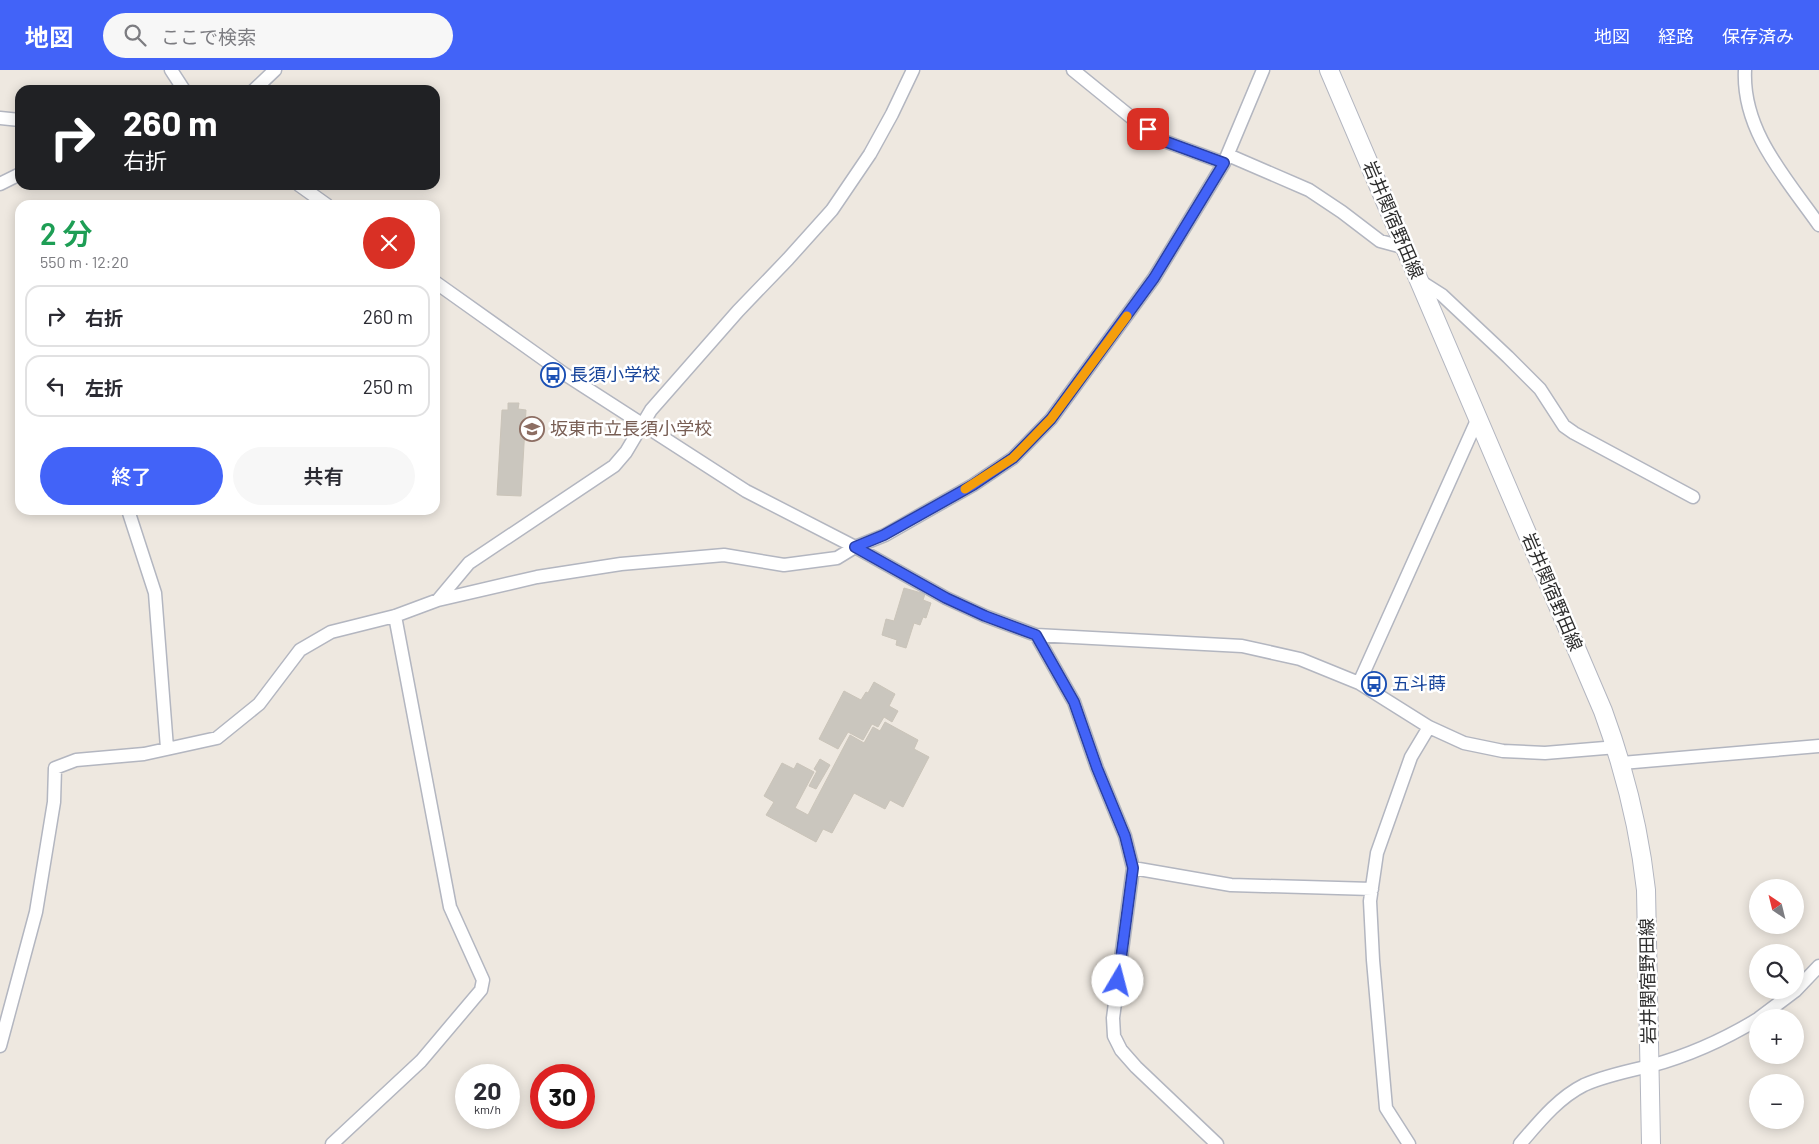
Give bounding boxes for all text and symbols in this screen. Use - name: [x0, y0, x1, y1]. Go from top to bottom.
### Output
- search box: [103, 13, 453, 58]
- icon: search: [121, 21, 149, 49]
- text: 地図: [25, 22, 73, 51]
- text: ここで検索: [161, 25, 256, 48]
- text: 地図: [1594, 25, 1630, 47]
- text: 経路: [1658, 25, 1694, 47]
- text: 保存済み: [1722, 25, 1794, 47]
- text: 260 m: [123, 101, 218, 143]
- icon: right: [40, 105, 105, 170]
- pin: [1127, 108, 1169, 150]
- icon: arrive: [1134, 115, 1162, 143]
- text: 右折: [123, 147, 167, 173]
- street label: 岩井関宿野田線: [1359, 157, 1429, 282]
- text: 2 分: [40, 215, 93, 251]
- button: close: [363, 217, 415, 269]
- text: 550 m · 12:20: [40, 252, 129, 271]
- icon: right: [42, 302, 70, 330]
- text: 260 m: [363, 305, 413, 328]
- text: 右折: [85, 306, 123, 329]
- bus stop icon: 長須小学校: [540, 362, 566, 388]
- place label: 長須小学校: [570, 363, 660, 385]
- icon: left: [42, 372, 70, 400]
- text: 250 m: [363, 375, 413, 398]
- text: 左折: [85, 376, 123, 399]
- school or university icon: 坂東市立長須小学校: [519, 416, 545, 442]
- place label: 坂東市立長須小学校: [550, 417, 712, 439]
- button: 終了: [40, 447, 223, 505]
- button: 共有: [233, 447, 415, 505]
- street label: 岩井関宿野田線: [1518, 529, 1588, 654]
- bus stop icon: 五斗蒔: [1361, 671, 1387, 697]
- place label: 五斗蒔: [1392, 672, 1446, 694]
- north arrow: [1749, 879, 1804, 934]
- map controls: [1749, 879, 1804, 1129]
- street label: 岩井関宿野田線: [1635, 918, 1659, 1044]
- button: search: [1749, 944, 1804, 999]
- position arrow: [1091, 954, 1143, 1006]
- button: +: [1749, 1009, 1804, 1064]
- speed limit sign: 30: [530, 1064, 595, 1129]
- button: −: [1749, 1074, 1804, 1129]
- text: 20: [473, 1075, 502, 1105]
- text: km/h: [474, 1102, 501, 1116]

